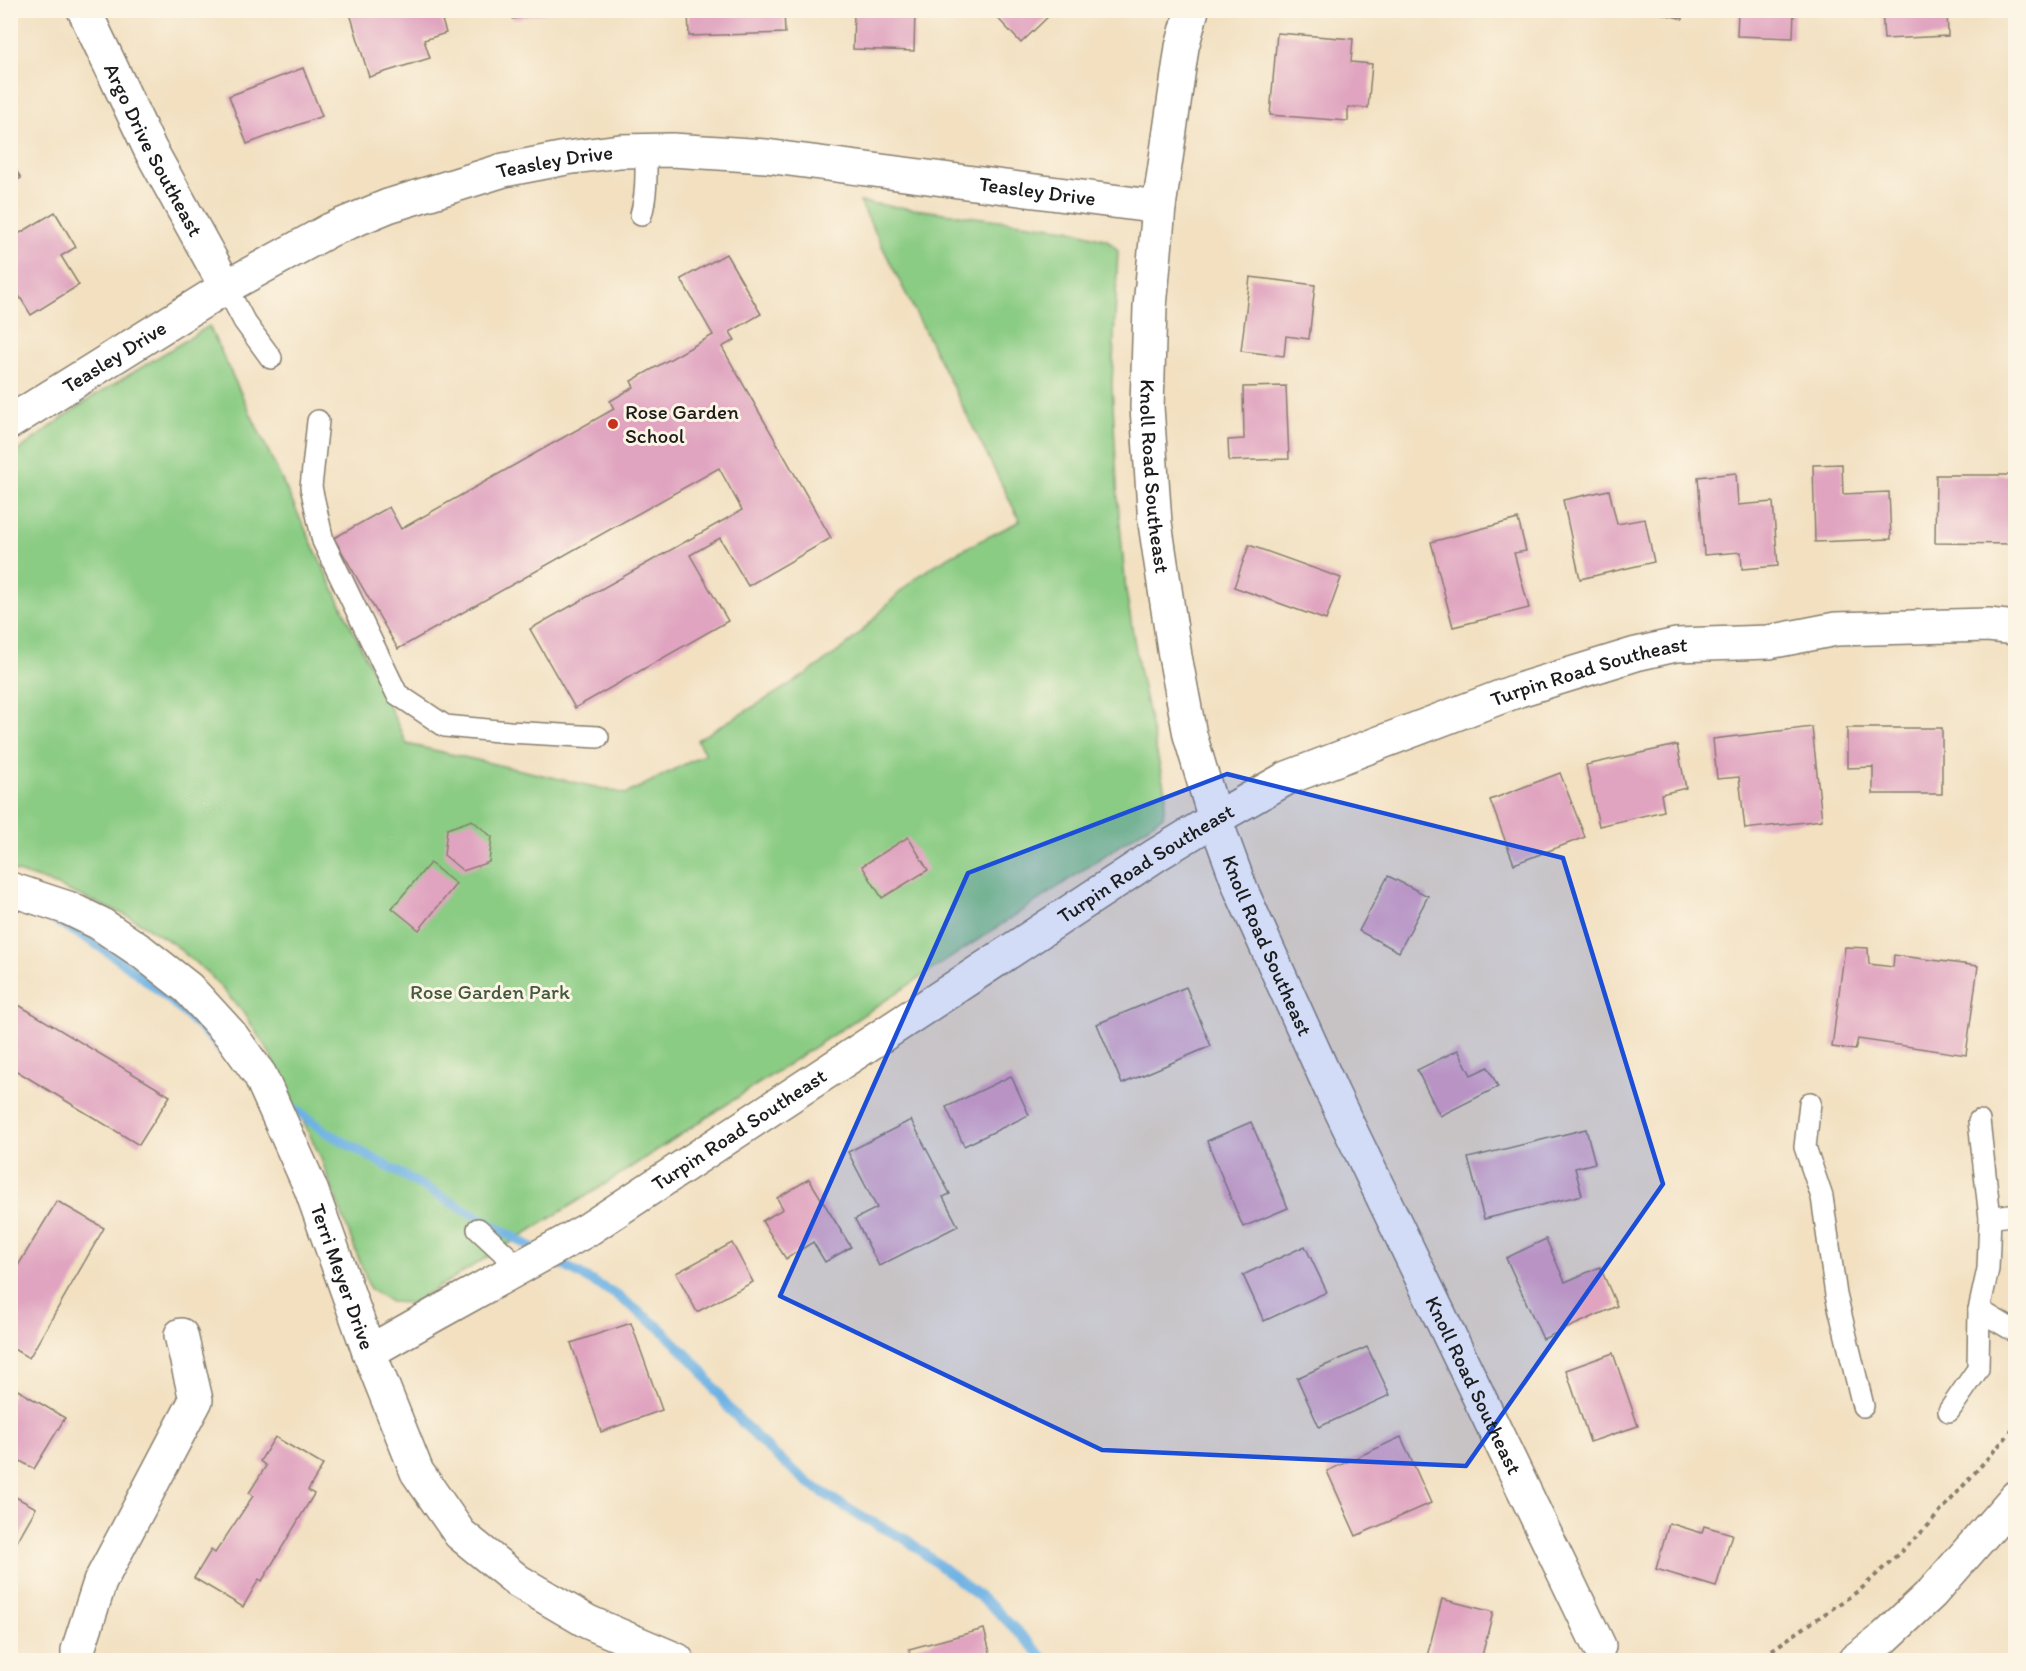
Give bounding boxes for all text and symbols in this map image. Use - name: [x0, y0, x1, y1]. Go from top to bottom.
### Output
- street label: Argo Drive Southeast: [99, 59, 209, 241]
- street label: Teasley Drive: [493, 139, 614, 184]
- street label: Teasley Drive: [978, 171, 1097, 211]
- street label: Teasley Drive: [58, 315, 171, 398]
- street label: Knoll Road Southeast: [1135, 379, 1175, 575]
- place label: Rose Garden School: [625, 399, 739, 448]
- marker: Rose Garden School: [606, 417, 620, 431]
- street label: Turpin Road Southeast: [1487, 632, 1688, 712]
- street label: Turpin Road Southeast: [1053, 798, 1238, 928]
- street label: Knoll Road Southeast: [1217, 852, 1318, 1040]
- park label: Rose Garden Park: [410, 979, 570, 1004]
- street label: Turpin Road Southeast: [647, 1063, 831, 1196]
- street label: Terri Meyer Drive: [305, 1200, 380, 1353]
- street label: Knoll Road Southeast: [1420, 1292, 1527, 1478]

